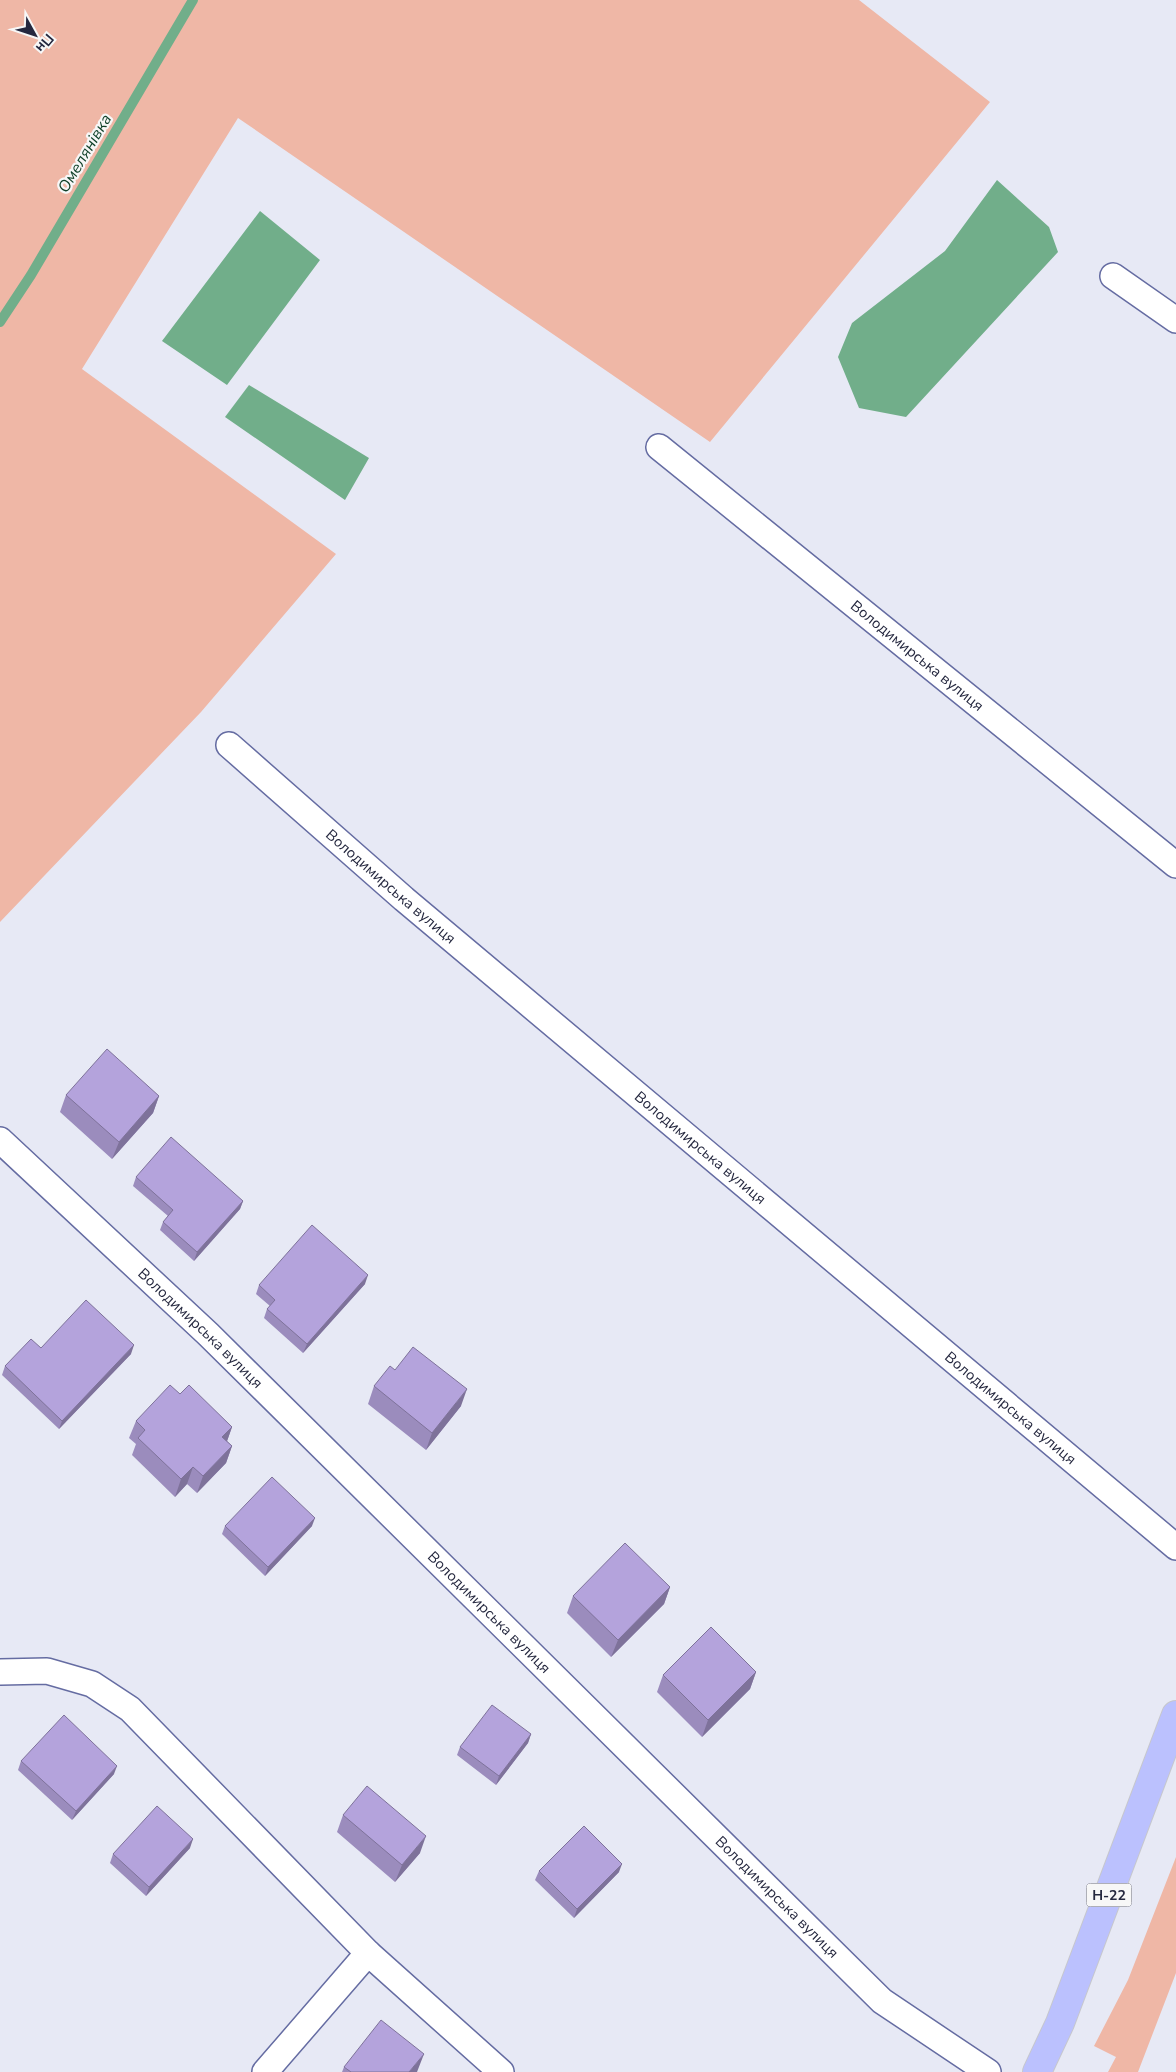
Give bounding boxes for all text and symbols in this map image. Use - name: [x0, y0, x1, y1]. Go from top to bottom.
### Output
- north arrow: [10, 10, 60, 60]
- text: Пн: [31, 30, 58, 57]
- water label: Омелянівка: [53, 110, 117, 197]
- street label: Володимирська вулиця: [846, 596, 988, 716]
- street label: Володимирська вулиця: [322, 825, 460, 948]
- street label: Володимирська вулиця: [630, 1087, 770, 1209]
- street label: Володимирська вулиця: [134, 1264, 267, 1393]
- street label: Володимирська вулиця: [941, 1347, 1081, 1469]
- street label: Володимирська вулиця: [423, 1547, 555, 1678]
- street label: Володимирська вулиця: [711, 1832, 843, 1963]
- road number: Н-22: [1086, 1884, 1132, 1906]

